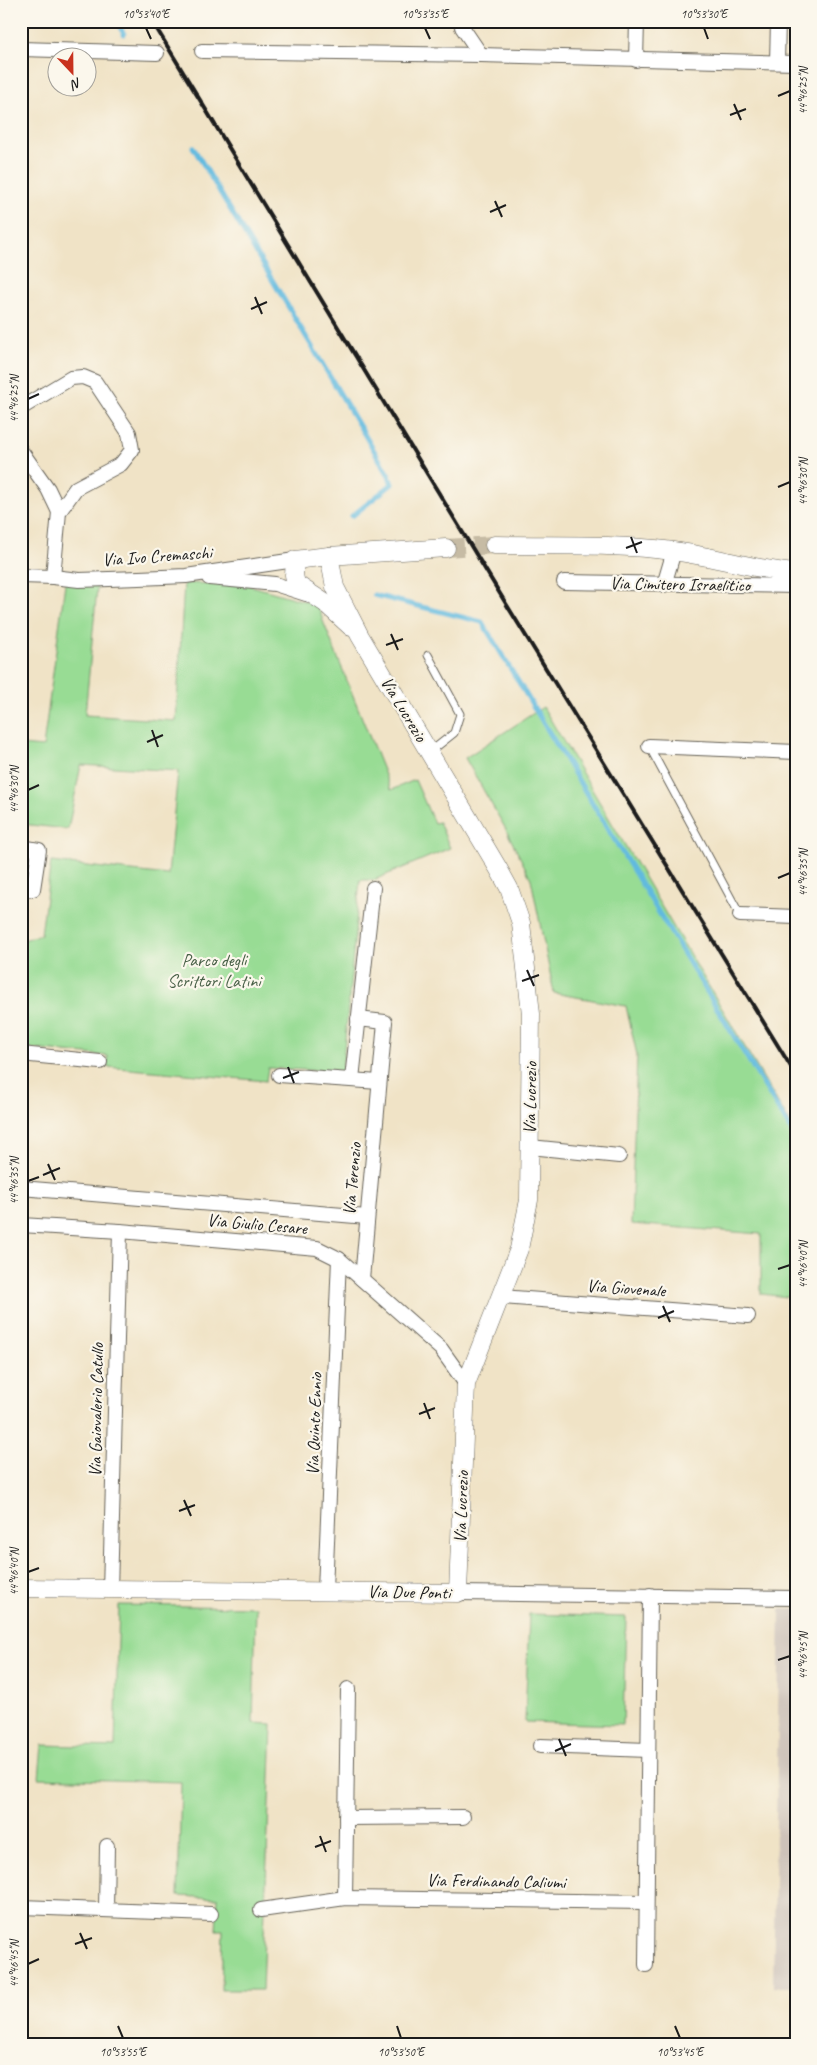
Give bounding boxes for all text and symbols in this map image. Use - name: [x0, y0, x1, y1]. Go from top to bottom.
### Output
- text: 10°53'40"E: [123, 6, 171, 22]
- text: 10°53'35"E: [402, 6, 450, 22]
- text: 10°53'30"E: [681, 6, 729, 22]
- north arrow: [48, 48, 98, 98]
- text: 44°46'25"N: [795, 66, 811, 115]
- text: N: [67, 74, 84, 94]
- text: 44°46'25"N: [6, 374, 22, 423]
- text: 44°46'30"N: [795, 457, 811, 506]
- street label: Via Ivo Cremaschi: [102, 541, 215, 571]
- street label: Via Cimitero Israelitico: [610, 572, 752, 596]
- street label: Via Lucrezio: [376, 672, 433, 747]
- text: 44°46'30"N: [6, 765, 22, 814]
- text: 44°46'35"N: [795, 848, 811, 897]
- park label: Parco degli Scrittori Latini: [167, 949, 263, 992]
- street label: Via Lucrezio: [518, 1060, 542, 1134]
- street label: Via Terenzio: [338, 1140, 366, 1216]
- text: 44°46'35"N: [6, 1156, 22, 1205]
- street label: Via Giulio Cesare: [206, 1209, 309, 1239]
- text: 44°46'40"N: [795, 1240, 811, 1289]
- street label: Via Giovenale: [586, 1274, 667, 1302]
- street label: Via Gaiovalerio Catullo: [84, 1341, 108, 1477]
- street label: Via Quinto Ennio: [301, 1371, 327, 1476]
- street label: Via Lucrezio: [449, 1469, 473, 1543]
- text: 44°46'40"N: [6, 1547, 22, 1596]
- street label: Via Due Ponti: [367, 1580, 453, 1604]
- text: 44°46'45"N: [795, 1631, 811, 1680]
- street label: Via Ferdinando Caliumi: [426, 1869, 568, 1893]
- text: 44°46'45"N: [6, 1939, 22, 1988]
- text: 10°53'55"E: [100, 2044, 148, 2060]
- text: 10°53'50"E: [378, 2044, 426, 2060]
- text: 10°53'45"E: [657, 2044, 705, 2060]

